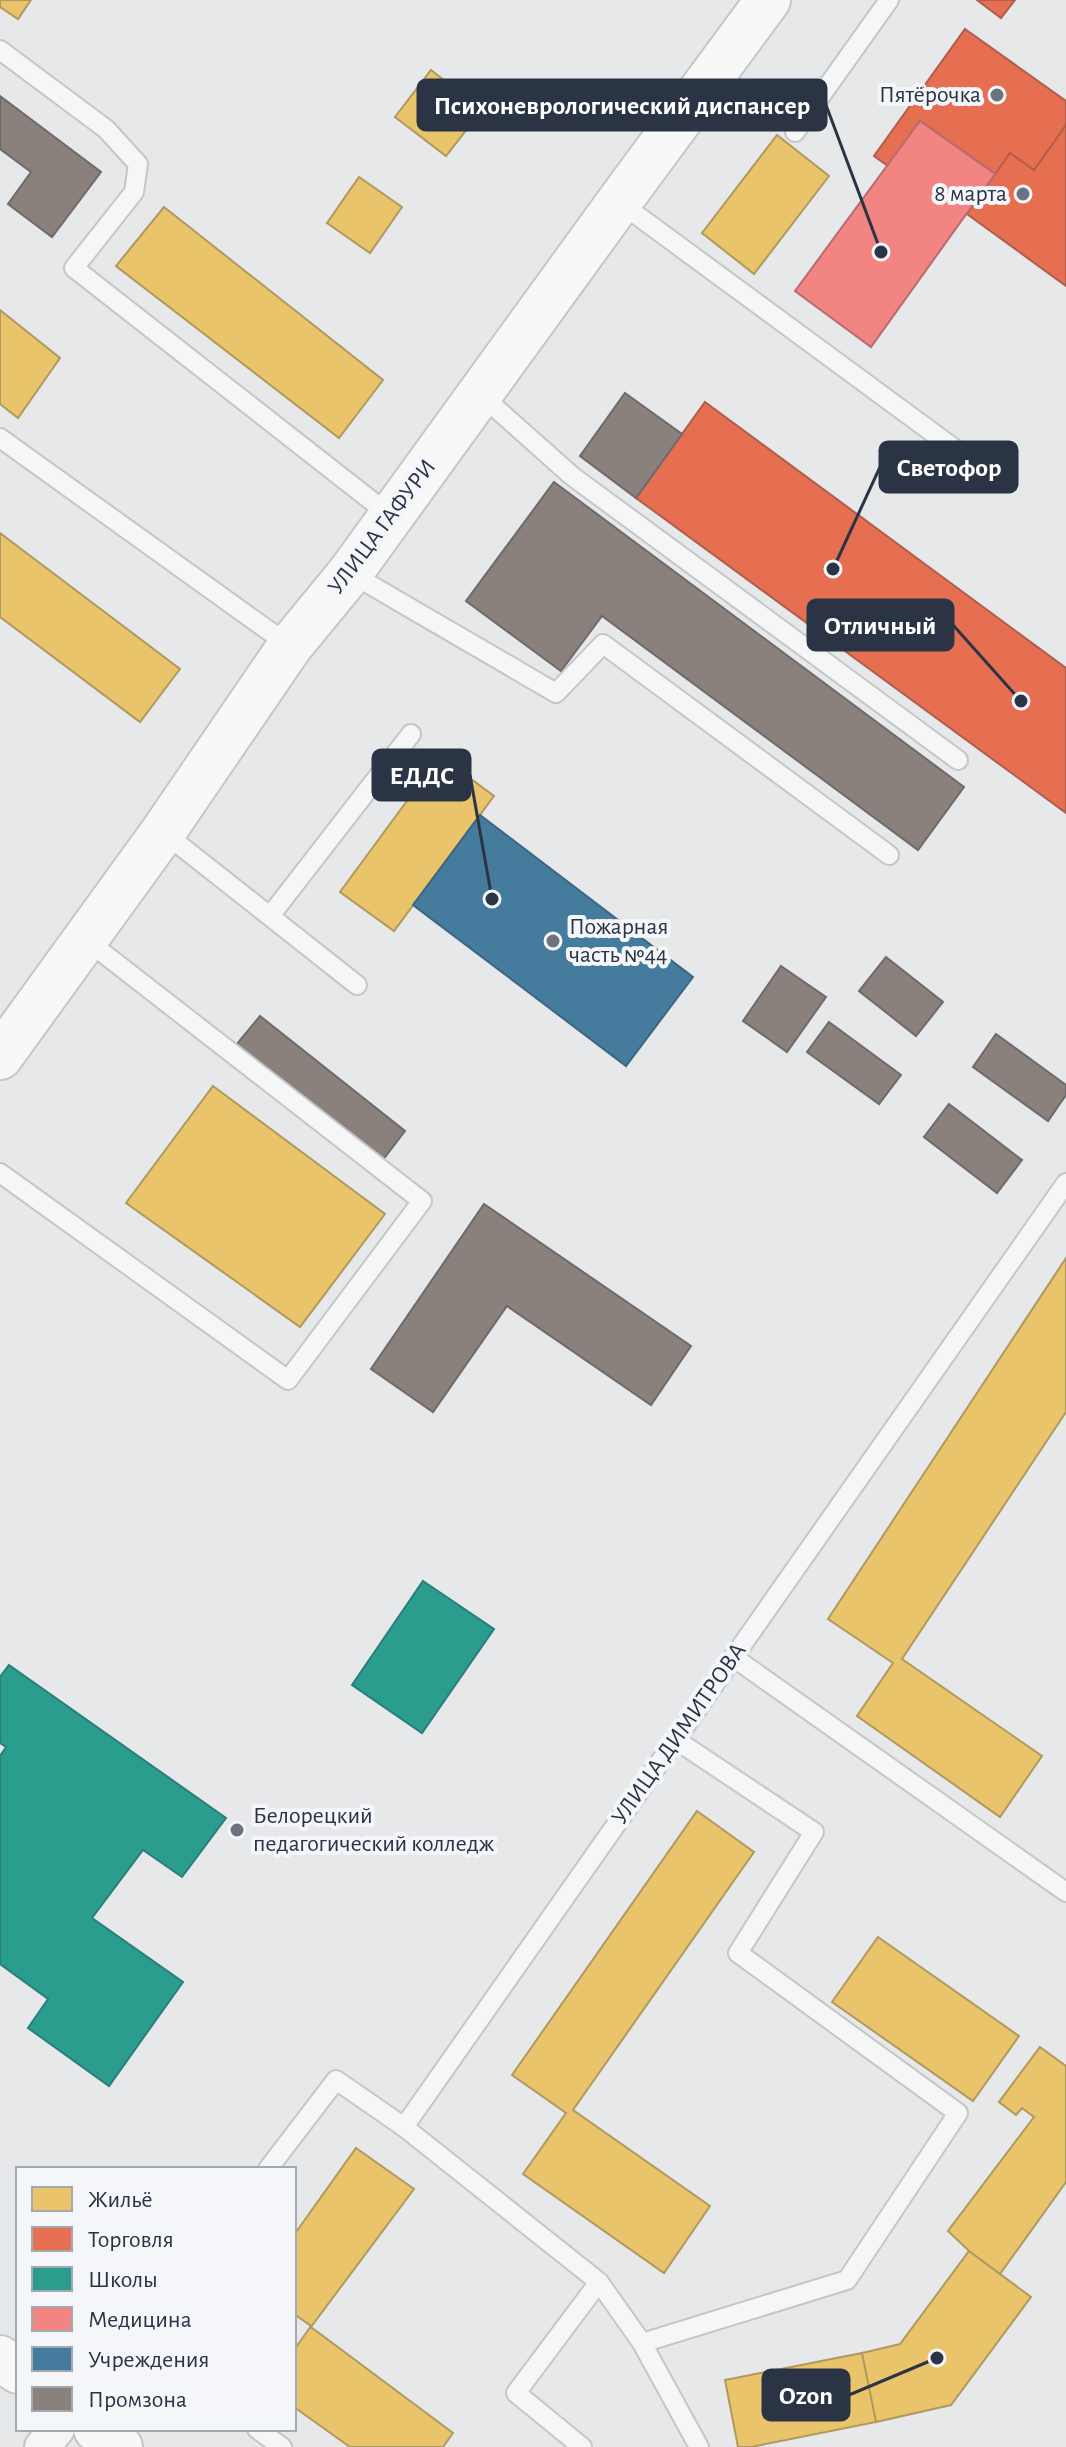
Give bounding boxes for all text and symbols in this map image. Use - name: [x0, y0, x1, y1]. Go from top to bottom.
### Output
- callout: Психоневрологический диспансер: [418, 80, 826, 130]
- place label: Пятёрочка: [879, 83, 981, 107]
- marker: Пятёрочка: [988, 86, 1006, 104]
- text: Психоневрологический диспансер: [434, 93, 810, 119]
- place label: 8 марта: [934, 182, 1007, 206]
- marker: 8 марта: [1014, 185, 1032, 203]
- callout: Светофор: [880, 442, 1017, 492]
- street label: УЛИЦА ГАФУРИ: [324, 455, 440, 599]
- text: Светофор: [896, 455, 1002, 481]
- callout: Отличный: [808, 600, 953, 650]
- text: Отличный: [824, 613, 936, 639]
- callout: ЕДДС: [373, 750, 470, 800]
- text: ЕДДС: [390, 763, 454, 789]
- place label: Пожарная часть №44: [569, 915, 668, 967]
- marker: Пожарная часть №44: [544, 932, 562, 950]
- street label: УЛИЦА ДИМИТРОВА: [607, 1639, 751, 1829]
- place label: Белорецкий педагогический колледж: [253, 1804, 495, 1856]
- marker: Белорецкий педагогический колледж: [228, 1821, 246, 1839]
- legend: [16, 2167, 296, 2431]
- text: Жильё: [88, 2188, 153, 2212]
- text: Торговля: [88, 2228, 174, 2252]
- text: Школы: [88, 2268, 158, 2292]
- text: Медицина: [88, 2308, 192, 2332]
- text: Учреждения: [88, 2348, 210, 2372]
- callout: Ozon: [763, 2370, 849, 2420]
- text: Ozon: [779, 2383, 833, 2409]
- text: Промзона: [88, 2388, 187, 2412]

